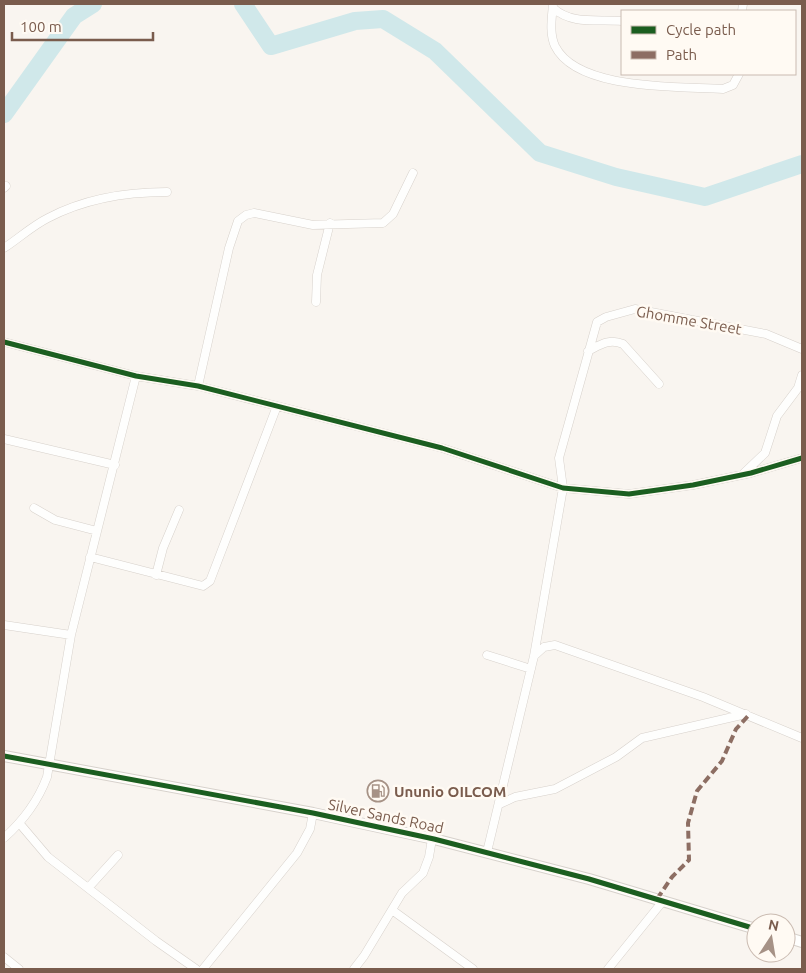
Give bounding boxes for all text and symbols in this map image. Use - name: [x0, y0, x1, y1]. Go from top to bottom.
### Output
- scale bar: [12, 10, 154, 42]
- legend: [621, 10, 796, 75]
- text: 100 m: [20, 18, 62, 35]
- text: Cycle path: [666, 21, 736, 38]
- text: Path: [666, 46, 697, 63]
- street label: Ghomme Street: [635, 302, 743, 338]
- fuel station icon: Ununio OILCOM: [366, 779, 390, 803]
- place label: Ununio OILCOM: [394, 783, 506, 800]
- street label: Silver Sands Road: [327, 795, 445, 837]
- north arrow: [746, 913, 796, 963]
- text: N: [767, 916, 780, 934]

